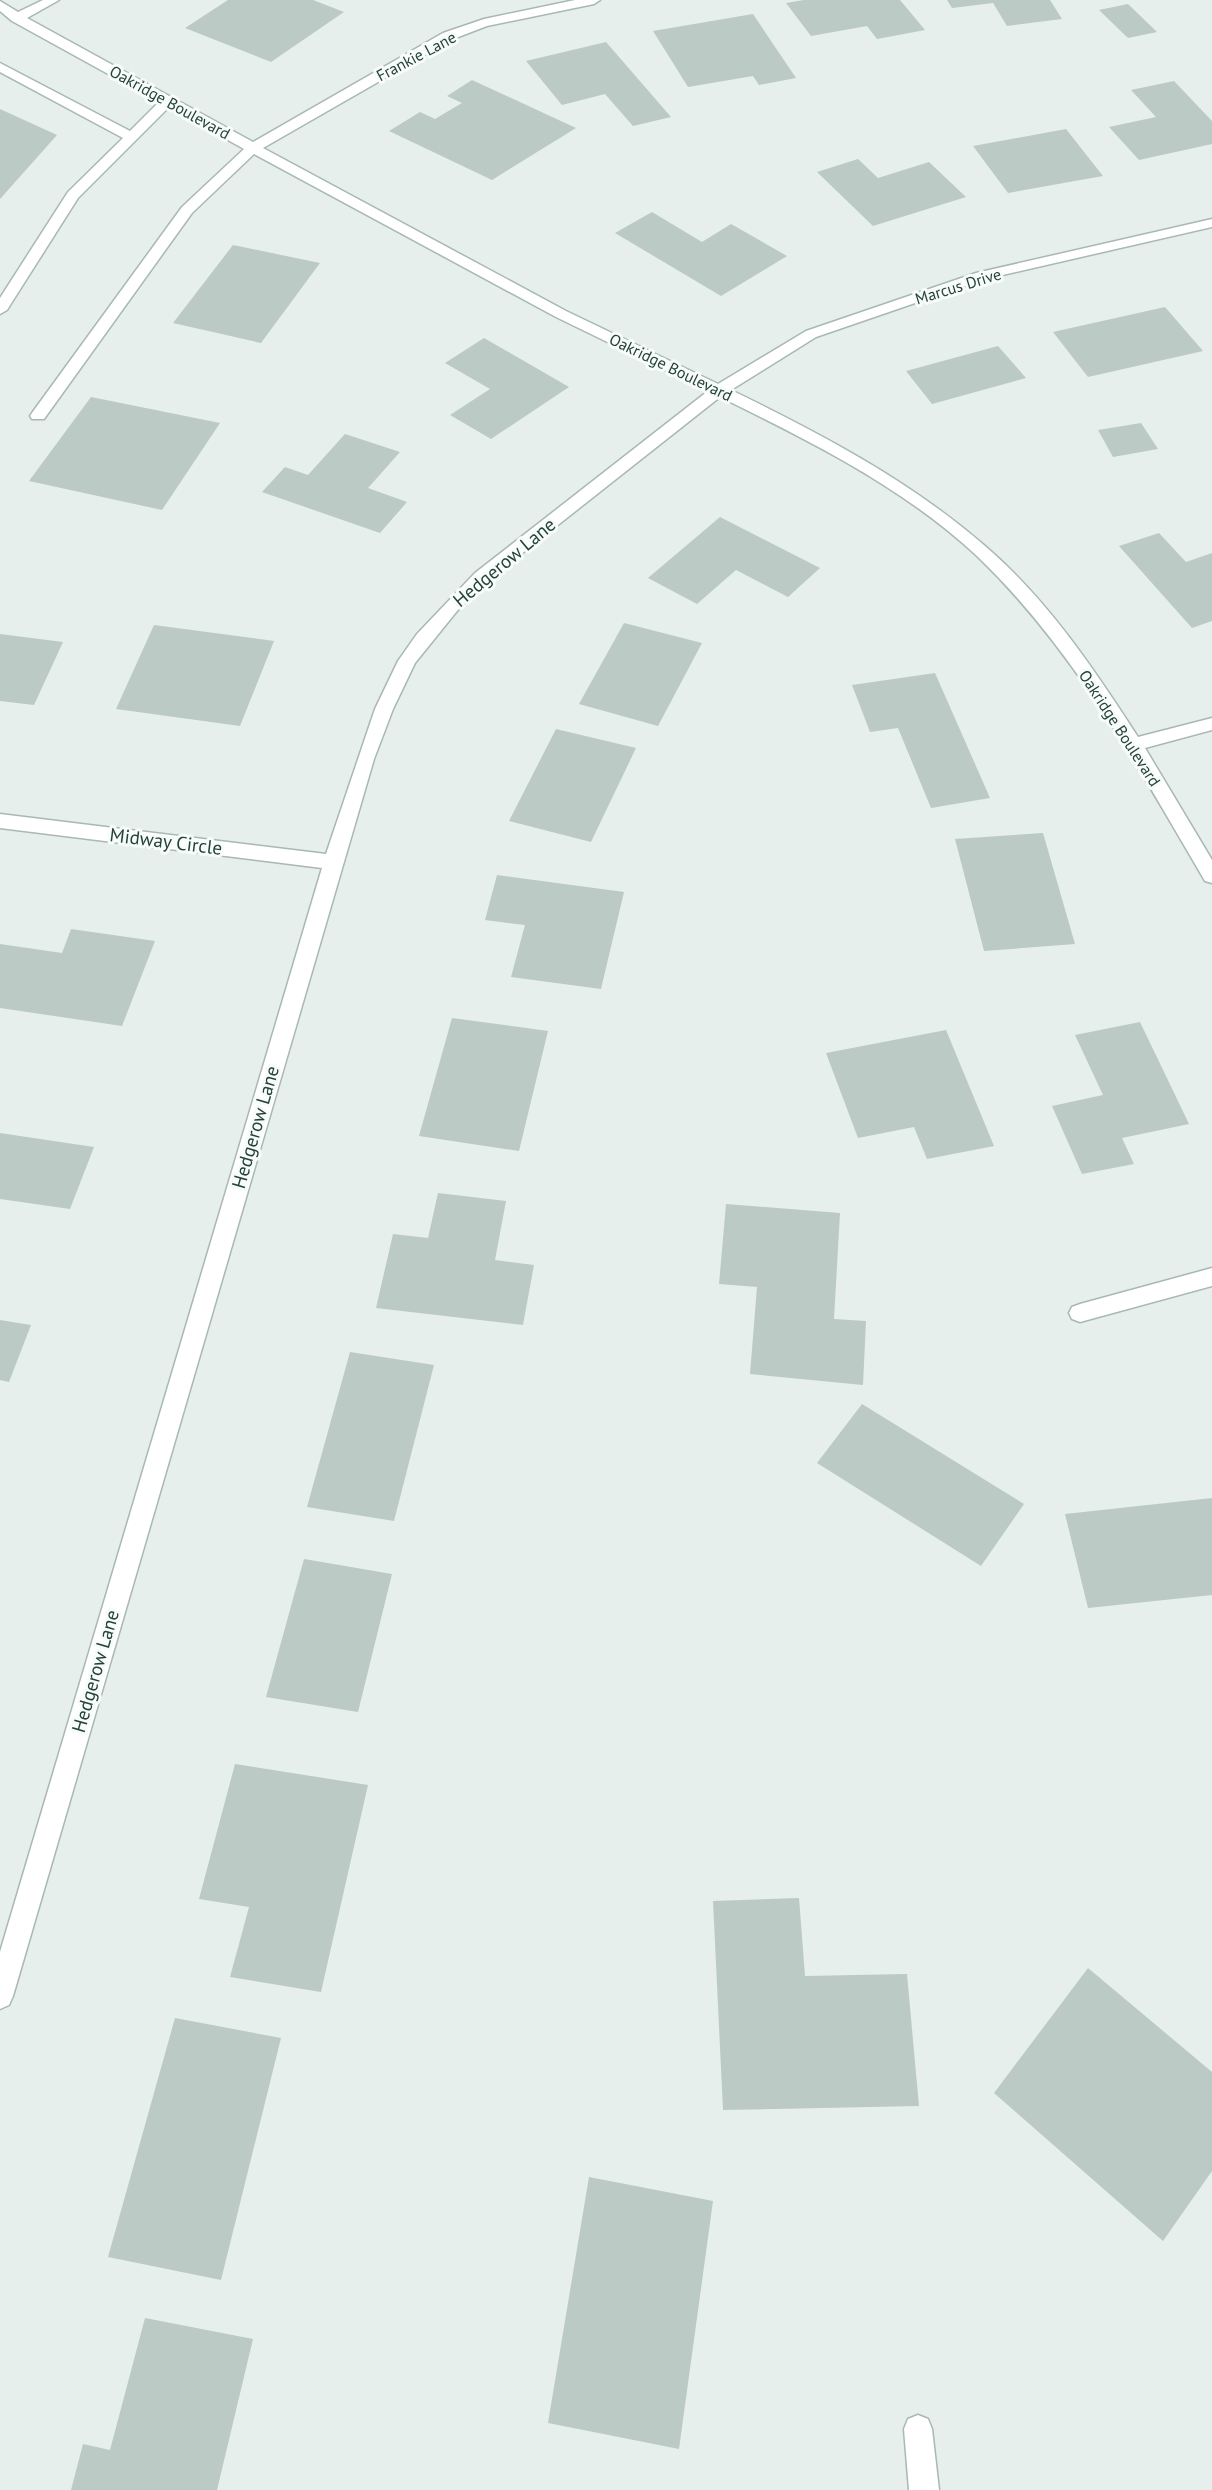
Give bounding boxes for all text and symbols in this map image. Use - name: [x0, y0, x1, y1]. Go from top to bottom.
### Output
- street label: Frankie Lane: [373, 27, 459, 85]
- street label: Oakridge Boulevard: [106, 61, 234, 143]
- street label: Marcus Drive: [913, 263, 1003, 309]
- street label: Oakridge Boulevard: [606, 329, 736, 405]
- street label: Hedgerow Lane: [448, 512, 560, 612]
- street label: Oakridge Boulevard: [1075, 666, 1165, 790]
- street label: Midway Circle: [108, 822, 224, 860]
- street label: Hedgerow Lane: [226, 1063, 284, 1191]
- street label: Hedgerow Lane: [66, 1607, 124, 1735]

